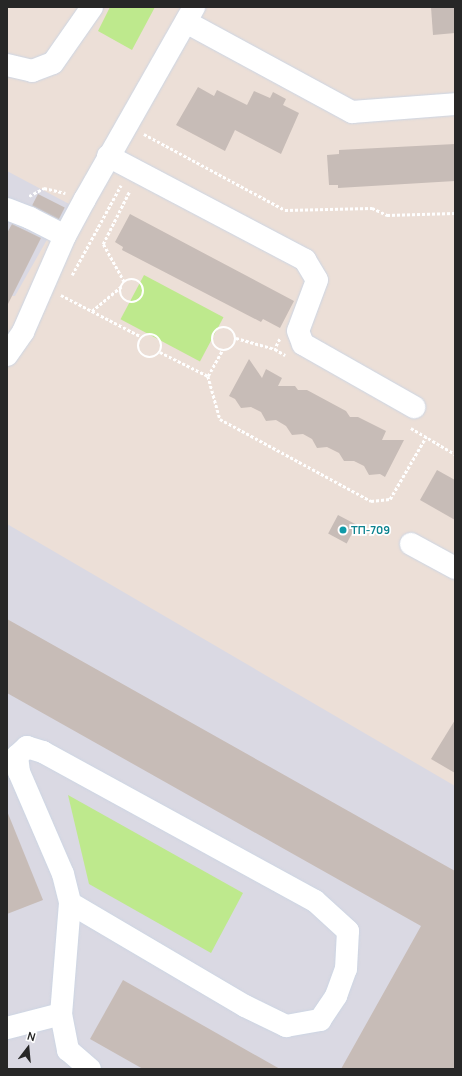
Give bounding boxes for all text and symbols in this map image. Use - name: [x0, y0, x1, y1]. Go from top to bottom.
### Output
- place label: ТП-709: [351, 523, 390, 537]
- marker: ТП-709: [338, 525, 348, 535]
- north arrow: [8, 1028, 48, 1068]
- text: N: [26, 1028, 37, 1044]

